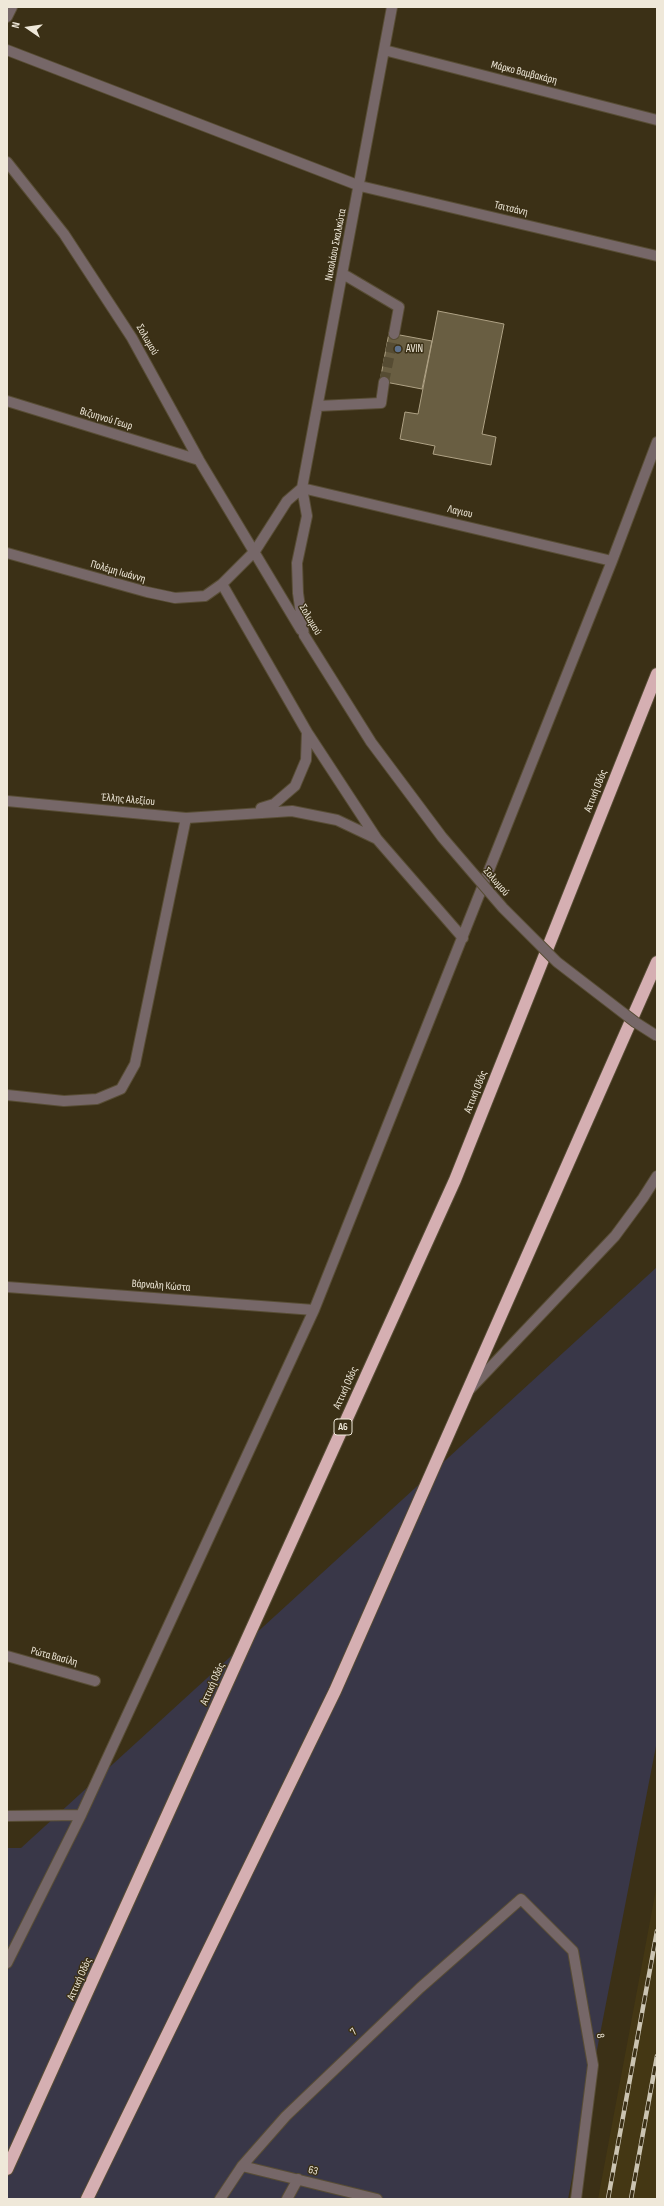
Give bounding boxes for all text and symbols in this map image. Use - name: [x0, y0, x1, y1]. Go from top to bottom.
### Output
- north arrow: [8, 8, 48, 48]
- text: N: [9, 21, 23, 30]
- street label: Μάρκο Βαμβακάρη: [490, 58, 558, 88]
- street label: Τσιτσάνη: [493, 199, 529, 219]
- street label: Νικολάου Σκαλκώτα: [323, 208, 349, 282]
- street label: Σολωμού: [133, 322, 161, 358]
- place label: AVIN: [406, 342, 423, 356]
- marker: AVIN: [393, 344, 403, 354]
- street label: Βιζυηνού Γεωρ: [78, 405, 134, 433]
- street label: Λαγιου: [446, 503, 474, 521]
- street label: Πολέμη Ιωάννη: [89, 558, 147, 586]
- street label: Σολωμού: [296, 602, 324, 638]
- street label: Αττική Οδός: [581, 768, 611, 814]
- street label: Έλλης Αλεξίου: [101, 791, 155, 809]
- street label: Σολωμού: [480, 865, 512, 899]
- street label: Αττική Οδός: [461, 1069, 491, 1115]
- street label: Βάρναλη Κώστα: [131, 1277, 191, 1295]
- street label: Αττική Οδός: [331, 1365, 361, 1411]
- road number: Α6: [334, 1419, 352, 1435]
- street label: Ρώτα Βασίλη: [29, 1644, 79, 1670]
- street label: Αττική Οδός: [198, 1661, 228, 1707]
- street label: Αττική Οδός: [65, 1956, 95, 2002]
- street label: 7: [348, 2026, 360, 2038]
- street label: 8: [593, 2032, 607, 2040]
- street label: 63: [307, 2163, 319, 2179]

